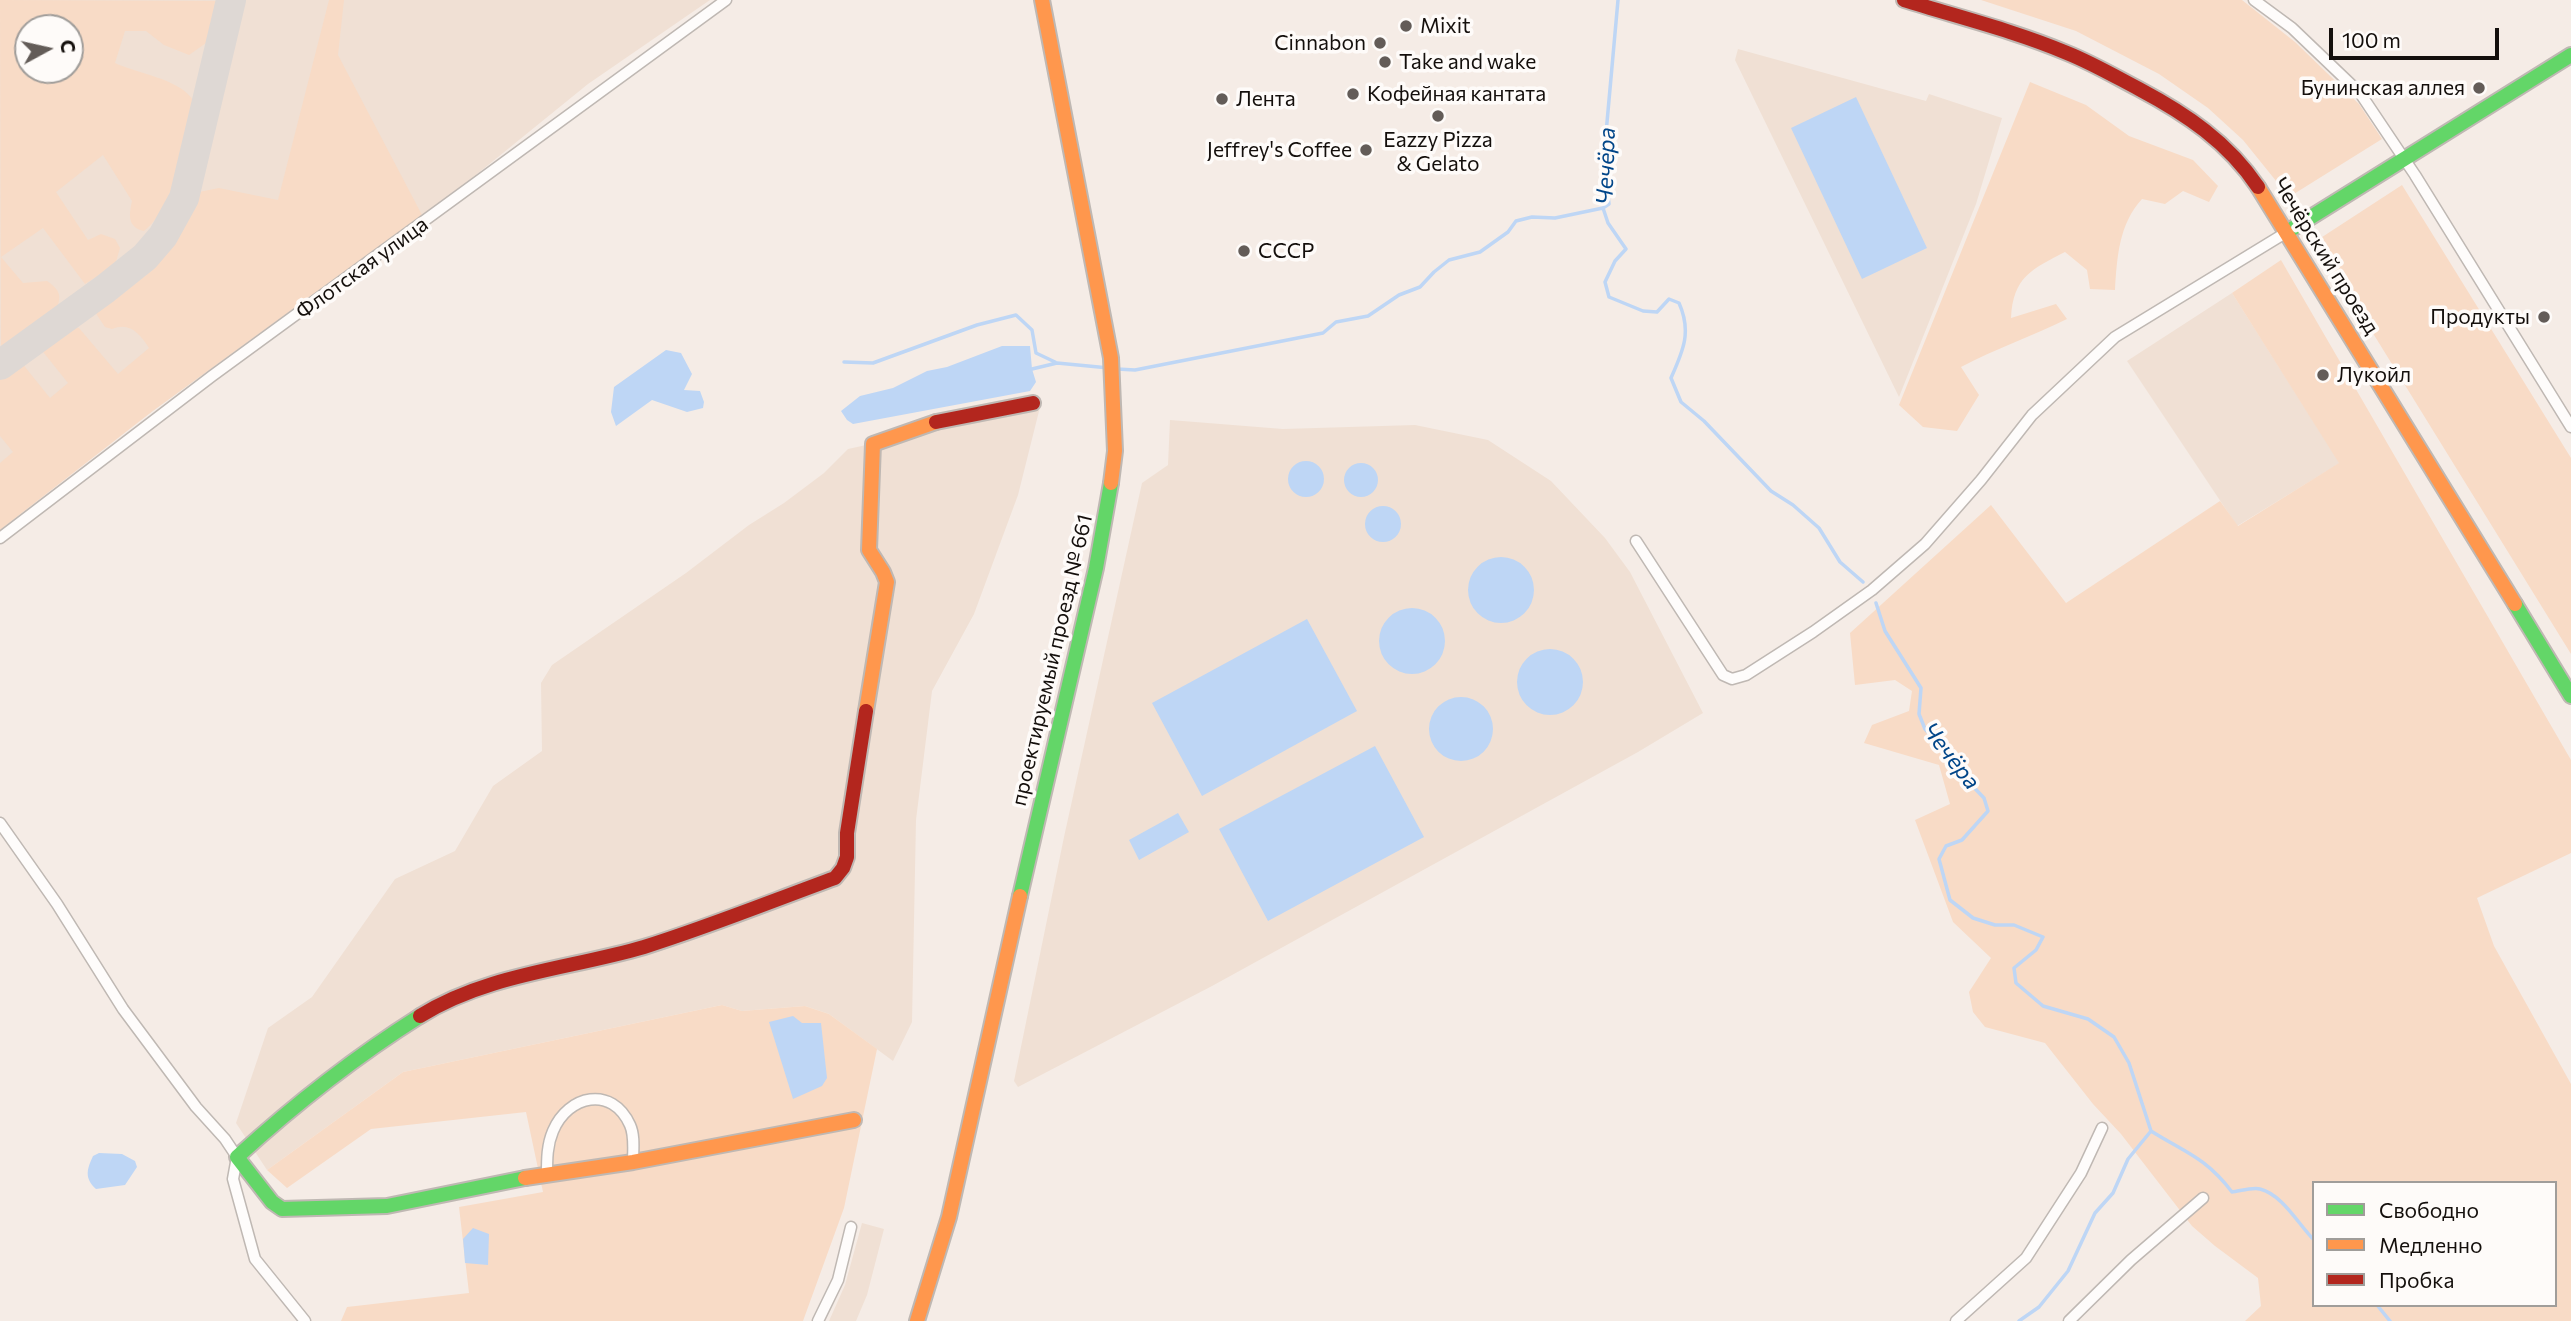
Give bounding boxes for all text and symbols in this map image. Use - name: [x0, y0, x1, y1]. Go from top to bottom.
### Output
- place label: Mixit: [1420, 13, 1471, 39]
- north arrow: [14, 14, 84, 84]
- scale bar: [2333, 14, 2503, 58]
- marker: Mixit: [1398, 18, 1414, 34]
- text: 100 m: [2342, 27, 2401, 52]
- place label: Cinnabon: [1274, 30, 1366, 56]
- marker: Cinnabon: [1372, 35, 1388, 51]
- text: С: [56, 38, 81, 54]
- place label: Take and wake: [1399, 49, 1536, 75]
- marker: Take and wake: [1377, 54, 1393, 70]
- place label: Бунинская аллея: [2301, 75, 2465, 101]
- marker: Бунинская аллея: [2471, 80, 2487, 96]
- place label: Кофейная кантата: [1367, 81, 1546, 107]
- place label: Лента: [1236, 86, 1296, 112]
- marker: Кофейная кантата: [1345, 86, 1361, 102]
- marker: Лента: [1214, 91, 1230, 107]
- marker: Eazzy Pizza & Gelato: [1430, 108, 1446, 124]
- place label: Eazzy Pizza & Gelato: [1383, 127, 1493, 177]
- water label: Чечёра: [1591, 127, 1621, 205]
- place label: Jeffrey's Coffee: [1207, 137, 1352, 163]
- marker: Jeffrey's Coffee: [1358, 142, 1374, 158]
- street label: Чечёрский проезд: [2268, 173, 2384, 339]
- street label: Флотская улица: [291, 212, 433, 324]
- place label: СССР: [1258, 238, 1314, 264]
- marker: СССР: [1236, 243, 1252, 259]
- place label: Продукты: [2430, 304, 2530, 330]
- marker: Продукты: [2536, 309, 2552, 325]
- place label: Лукойл: [2337, 362, 2411, 388]
- marker: Лукойл: [2315, 367, 2331, 383]
- street label: проектируемый проезд № 661: [1006, 512, 1098, 808]
- water label: Чечёра: [1916, 717, 1986, 795]
- legend: [2312, 1181, 2557, 1307]
- text: Свободно: [2379, 1197, 2479, 1222]
- text: Медленно: [2379, 1232, 2483, 1257]
- text: Пробка: [2379, 1267, 2454, 1292]

